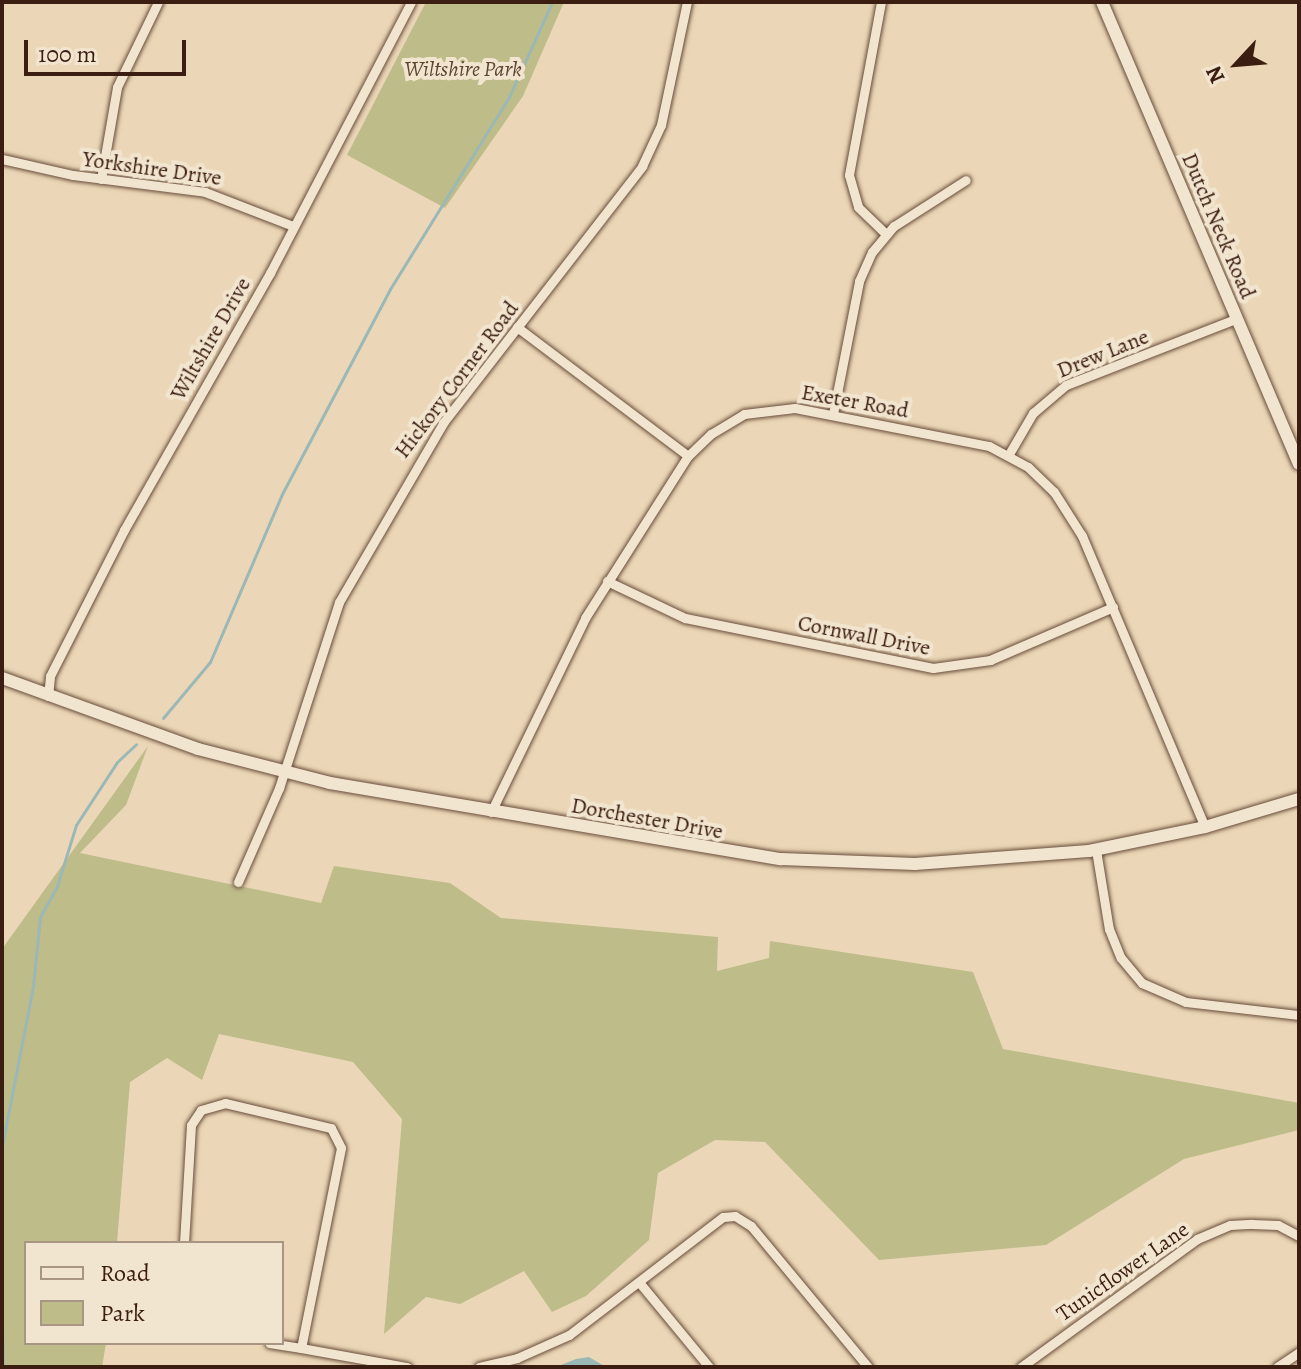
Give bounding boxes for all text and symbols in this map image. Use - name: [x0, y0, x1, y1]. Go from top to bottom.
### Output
- scale bar: [28, 24, 190, 74]
- north arrow: [1197, 24, 1277, 104]
- text: 100 m: [38, 38, 97, 70]
- park label: Wiltshire Park: [404, 57, 522, 83]
- text: N: [1198, 61, 1232, 88]
- street label: Yorkshire Drive: [81, 146, 223, 192]
- street label: Dutch Neck Road: [1175, 149, 1261, 303]
- street label: Wiltshire Drive: [165, 273, 257, 405]
- street label: Hickory Corner Road: [389, 296, 525, 464]
- street label: Drew Lane: [1053, 324, 1153, 384]
- street label: Exeter Road: [799, 380, 911, 424]
- street label: Cornwall Drive: [796, 610, 932, 662]
- street label: Dorchester Drive: [569, 793, 725, 845]
- street label: Tunicflower Lane: [1052, 1217, 1194, 1327]
- legend: [24, 1241, 284, 1345]
- text: Road: [100, 1257, 150, 1289]
- text: Park: [100, 1297, 145, 1329]

